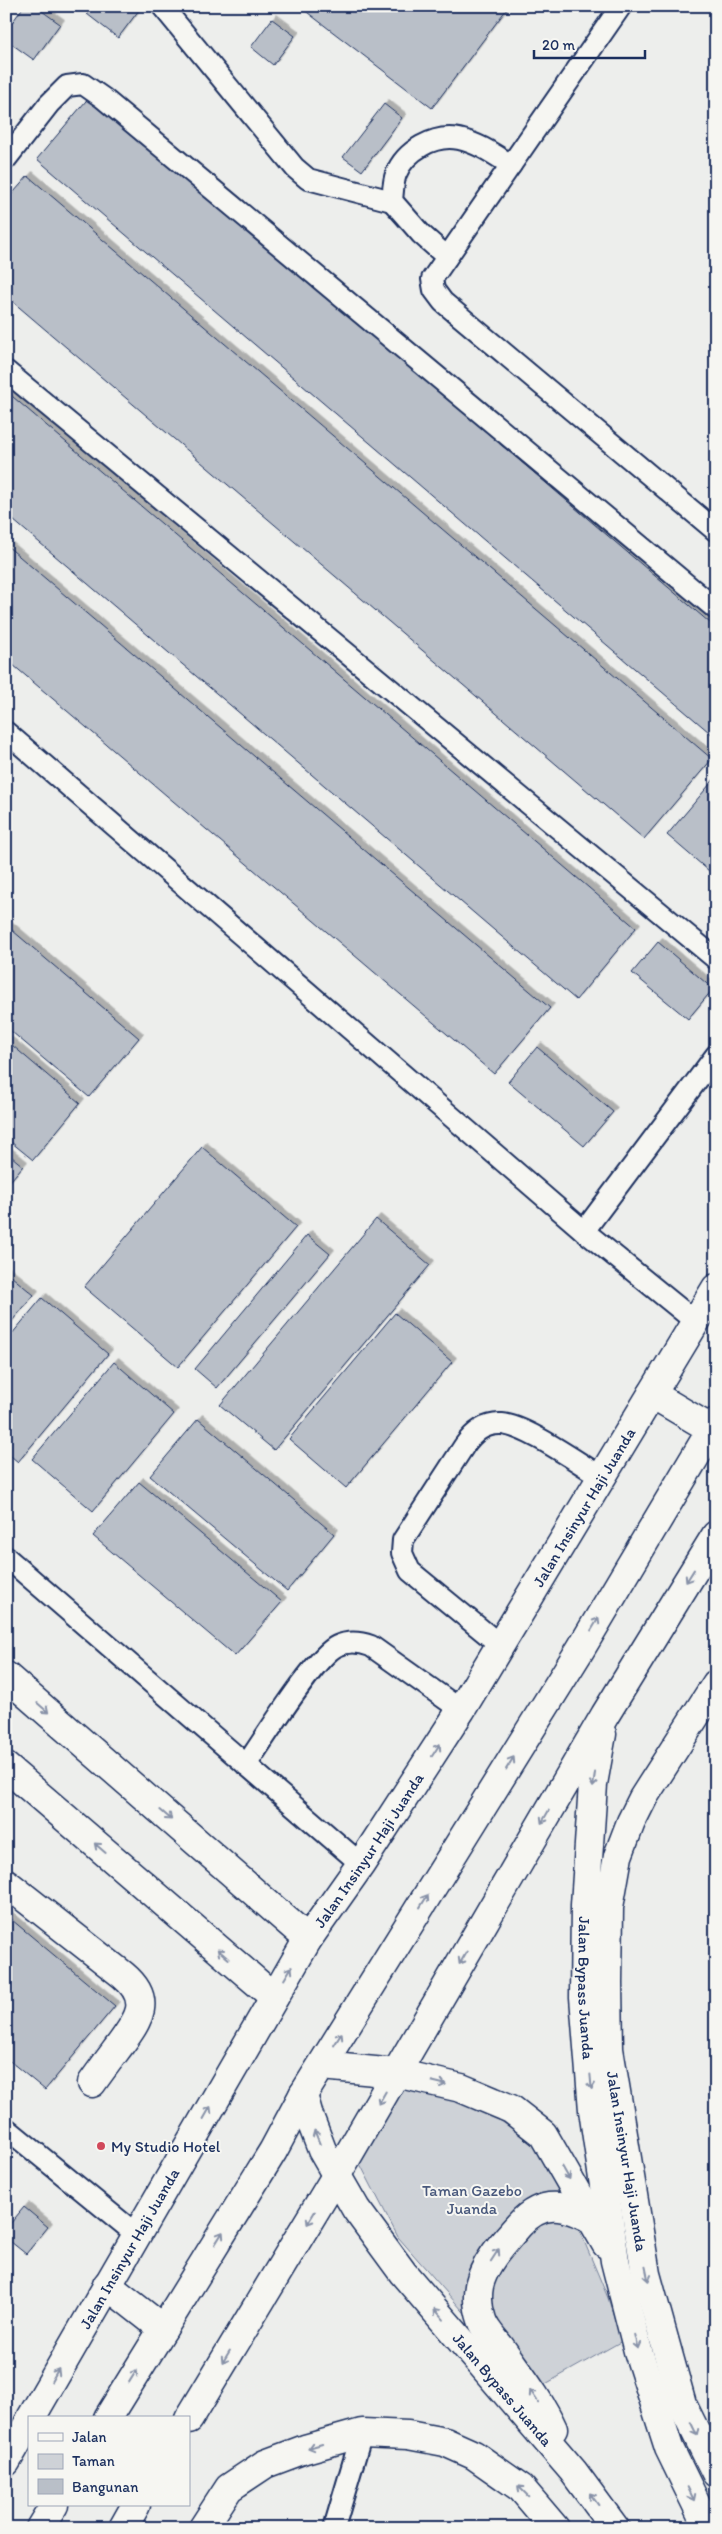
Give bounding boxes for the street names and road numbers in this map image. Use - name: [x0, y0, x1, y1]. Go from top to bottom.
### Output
- street label: Jalan Insinyur Haji Juanda: [529, 1424, 640, 1590]
- street label: Jalan Insinyur Haji Juanda: [310, 1769, 428, 1931]
- street label: Jalan Bypass Juanda: [574, 1916, 598, 2061]
- street label: Jalan Insinyur Haji Juanda: [603, 2070, 651, 2253]
- street label: Jalan Insinyur Haji Juanda: [76, 2164, 184, 2332]
- street label: Jalan Bypass Juanda: [449, 2329, 557, 2451]

